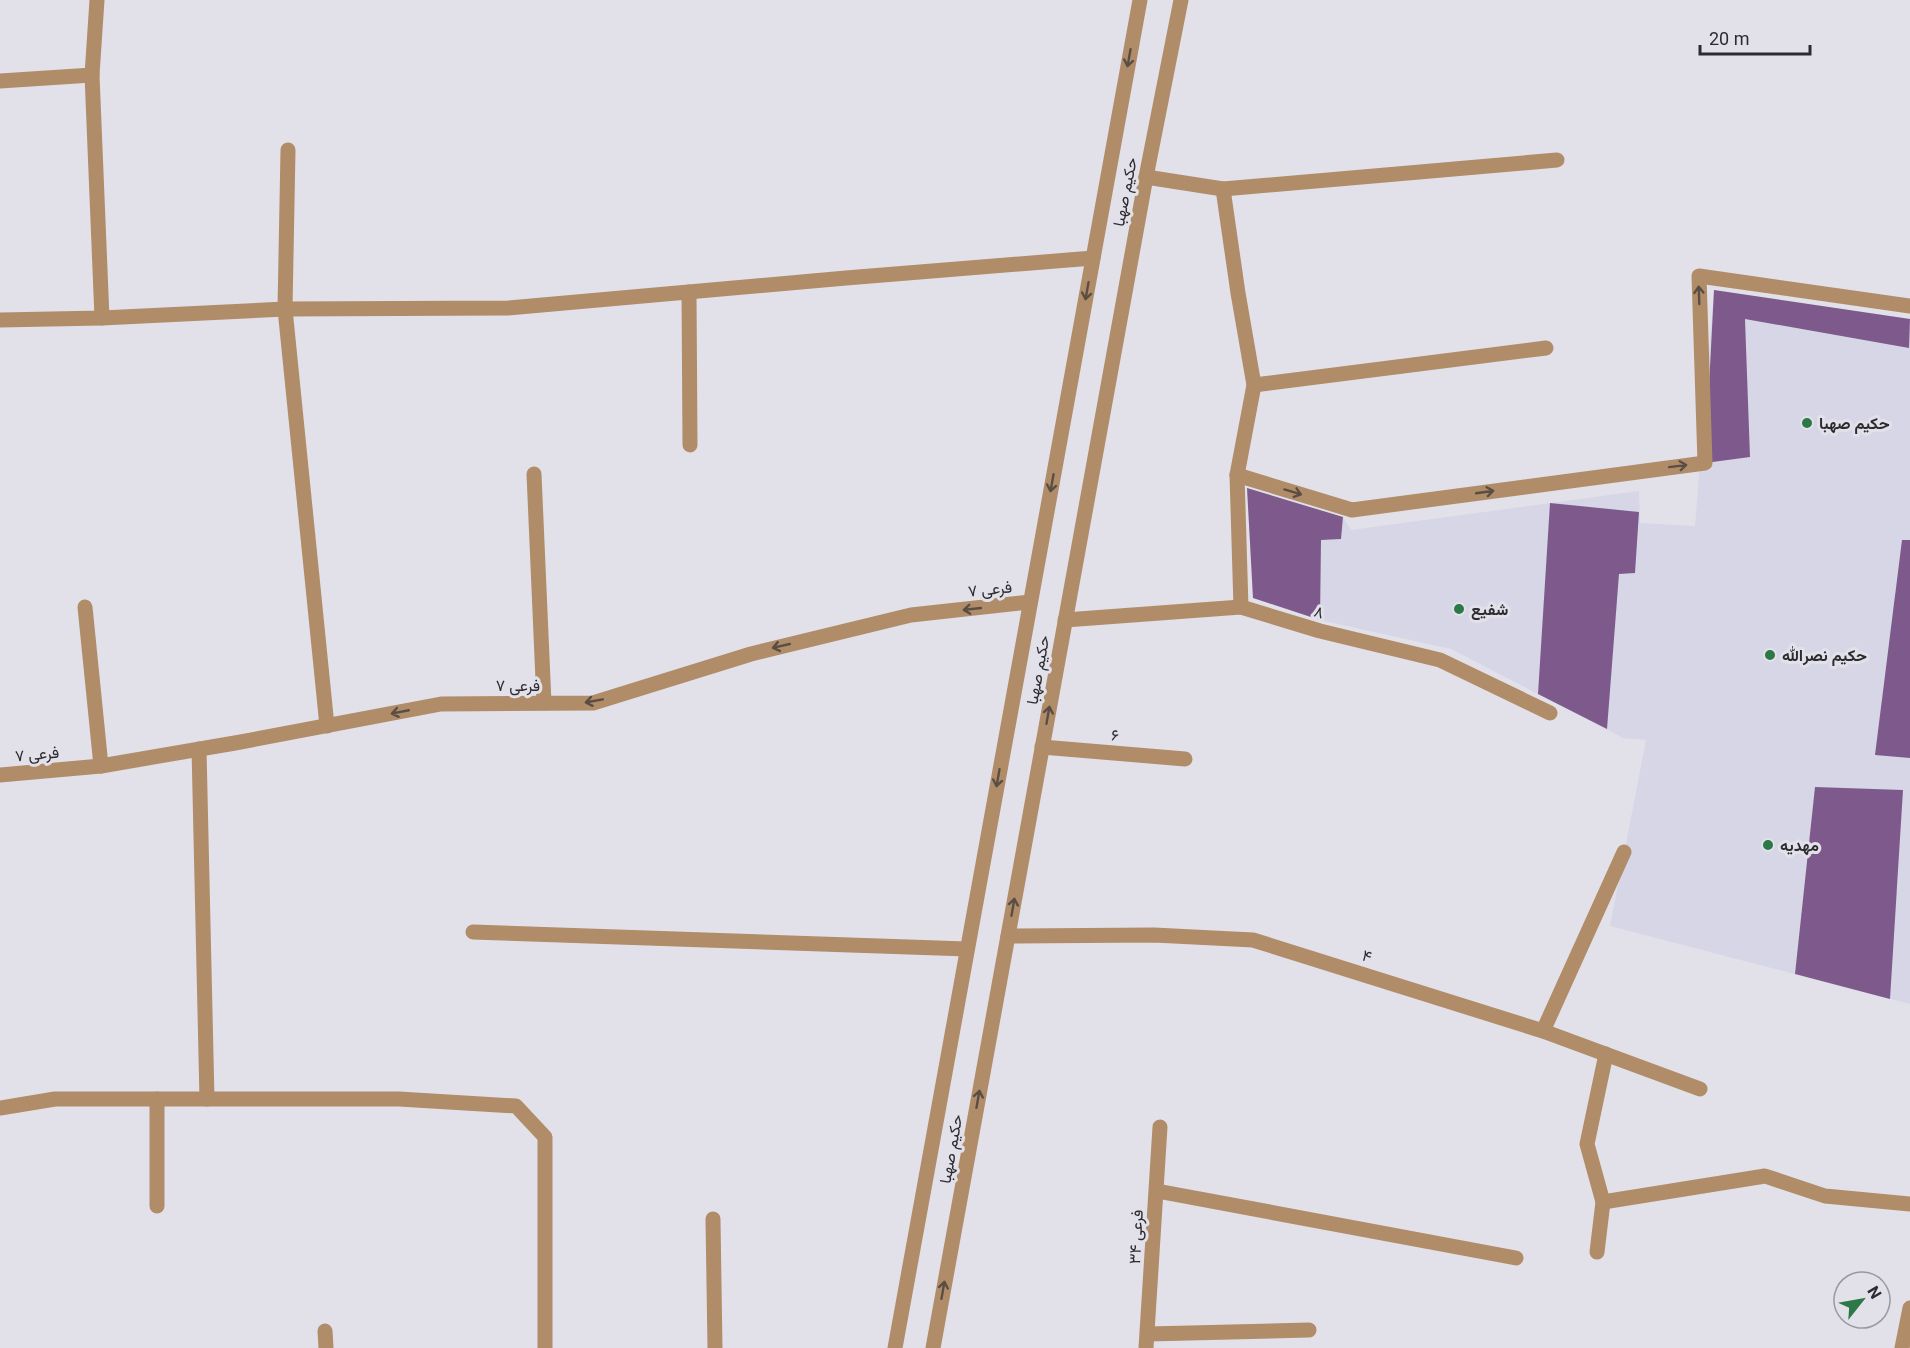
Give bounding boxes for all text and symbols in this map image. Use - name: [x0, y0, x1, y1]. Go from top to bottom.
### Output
- scale bar: [1700, 18, 1810, 56]
- text: 20 m: [1709, 28, 1749, 49]
- one-way arrow: [1124, 47, 1135, 67]
- street label: حکیم صهبا: [1109, 156, 1142, 228]
- one-way arrow: [1081, 280, 1092, 300]
- one-way arrow: [1694, 286, 1705, 306]
- place label: حکیم صهبا: [1819, 414, 1890, 434]
- marker: حکیم صهبا: [1800, 416, 1814, 430]
- one-way arrow: [1668, 461, 1688, 472]
- one-way arrow: [1046, 472, 1057, 492]
- one-way arrow: [1474, 486, 1494, 497]
- one-way arrow: [1284, 487, 1303, 498]
- street label: فرعی ۷: [967, 577, 1013, 602]
- place label: شفیع: [1471, 600, 1508, 621]
- street label: ۸: [1312, 602, 1326, 622]
- marker: شفیع: [1452, 602, 1466, 616]
- one-way arrow: [963, 603, 982, 614]
- street label: حکیم صهبا: [1023, 634, 1054, 706]
- one-way arrow: [772, 641, 791, 653]
- place label: حکیم نصرالله: [1782, 646, 1867, 666]
- marker: حکیم نصرالله: [1763, 648, 1777, 662]
- street label: فرعی ۷: [496, 676, 540, 696]
- one-way arrow: [585, 696, 604, 707]
- one-way arrow: [1043, 706, 1054, 725]
- one-way arrow: [391, 707, 411, 718]
- street label: ۶: [1110, 725, 1120, 745]
- street label: فرعی ۷: [14, 743, 60, 766]
- one-way arrow: [992, 767, 1003, 787]
- place label: مهدیه: [1780, 836, 1819, 856]
- marker: مهدیه: [1761, 838, 1775, 852]
- one-way arrow: [1008, 897, 1019, 917]
- street label: ۴: [1360, 946, 1374, 966]
- one-way arrow: [973, 1089, 984, 1109]
- street label: حکیم صهبا: [936, 1113, 967, 1185]
- street label: فرعی ۳۴: [1125, 1209, 1148, 1265]
- north arrow: [1832, 1270, 1892, 1330]
- one-way arrow: [938, 1281, 949, 1301]
- text: N: [1863, 1283, 1885, 1302]

